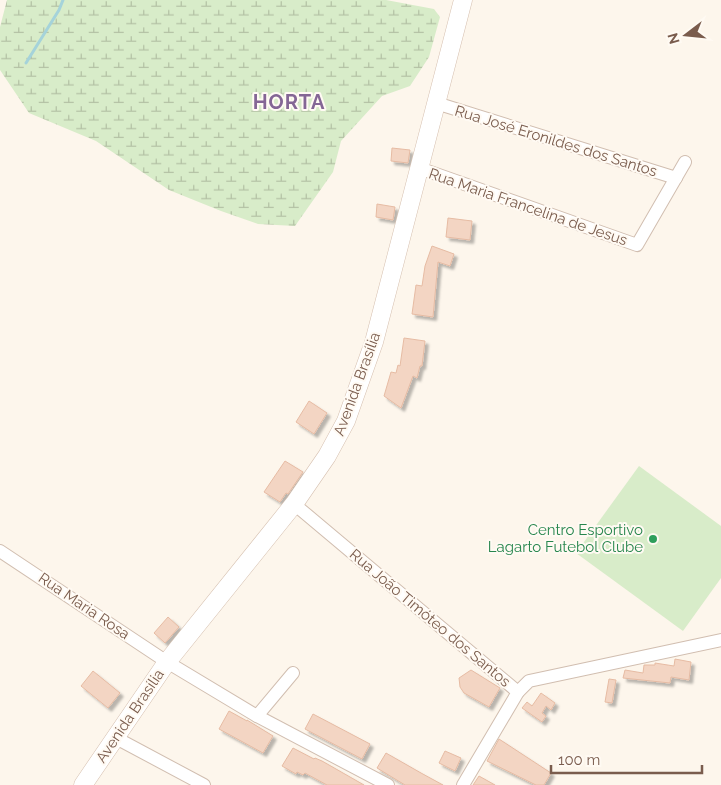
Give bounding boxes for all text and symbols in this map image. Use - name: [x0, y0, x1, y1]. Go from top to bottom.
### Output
- north arrow: [661, 10, 711, 60]
- text: N: [664, 31, 683, 46]
- district label: HORTA: [253, 90, 325, 114]
- street label: Rua José Eronildes dos Santos: [453, 102, 659, 180]
- street label: Rua Maria Francelina de Jesus: [426, 165, 630, 249]
- street label: Avenida Brasília: [330, 330, 384, 438]
- place label: Centro Esportivo Lagarto Futebol Clube: [488, 521, 643, 556]
- marker: Centro Esportivo Lagarto Futebol Clube: [647, 533, 659, 545]
- street label: Rua João Timóteo dos Santos: [346, 545, 514, 691]
- street label: Rua Maria Rosa: [35, 569, 133, 643]
- street label: Avenida Brasília: [92, 666, 168, 766]
- scale bar: [551, 742, 702, 774]
- text: 100 m: [558, 751, 600, 769]

